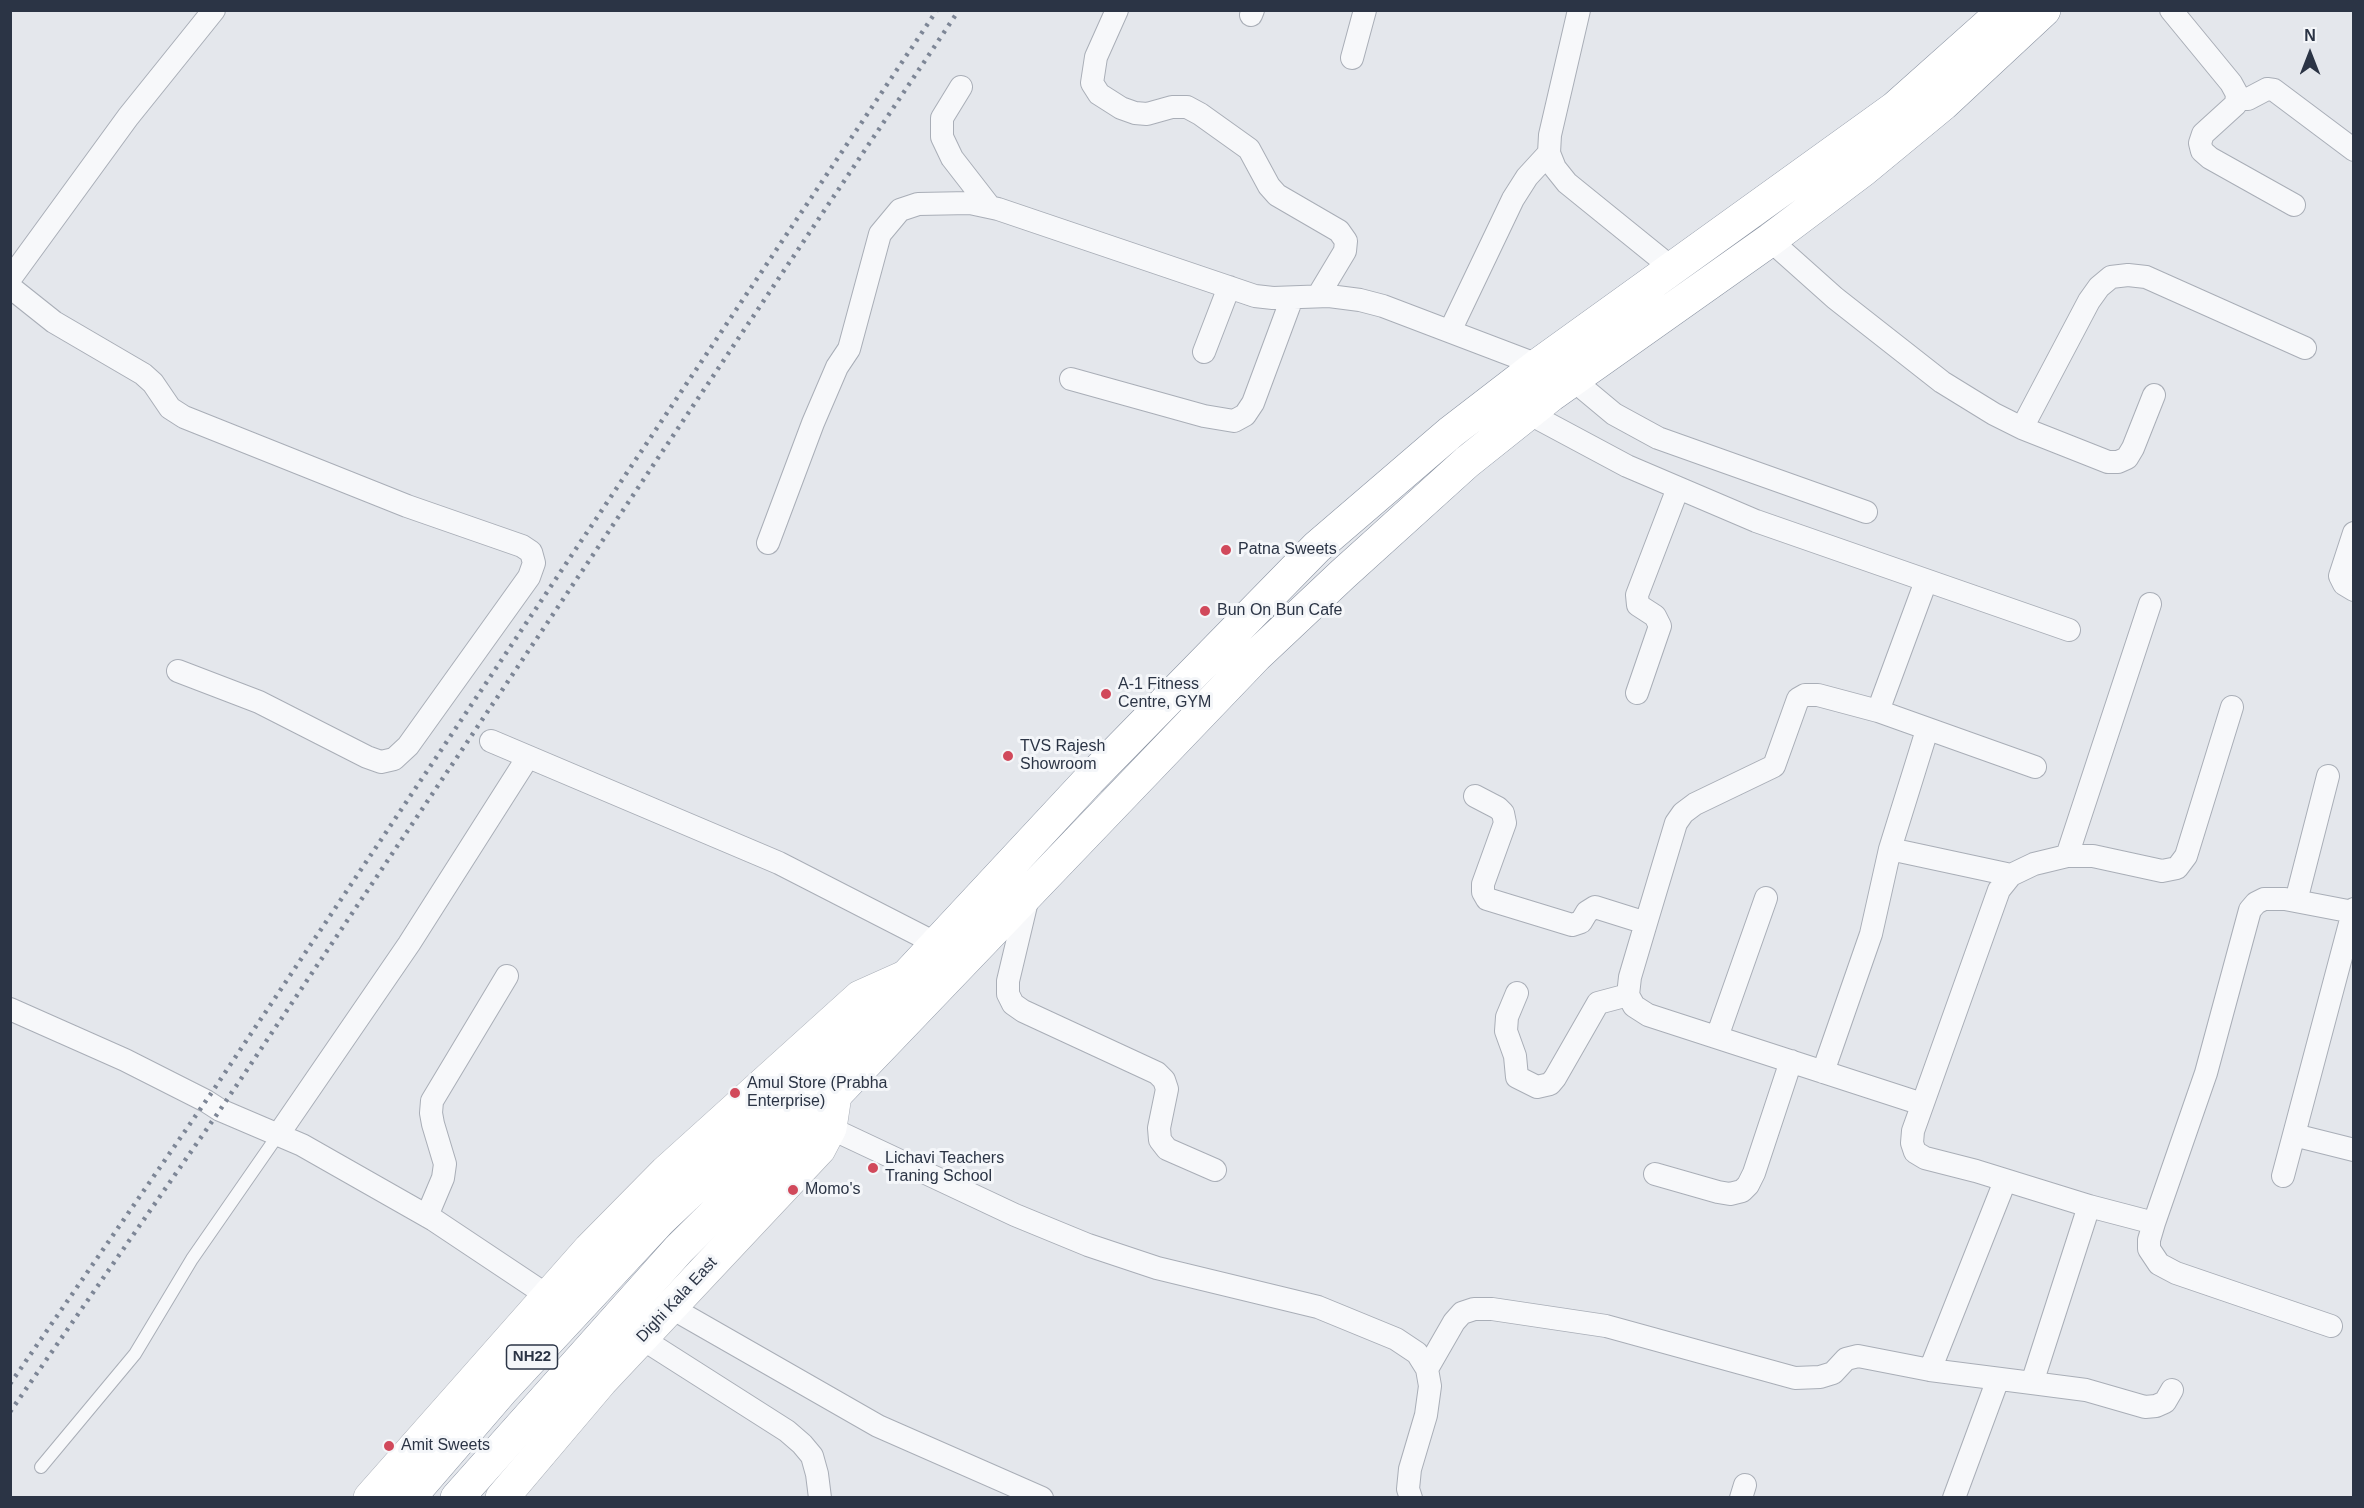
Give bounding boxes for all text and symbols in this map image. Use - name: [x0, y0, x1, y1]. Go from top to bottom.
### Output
- north arrow: [2280, 24, 2340, 84]
- text: N: [2304, 27, 2316, 44]
- place label: Patna Sweets: [1238, 540, 1337, 560]
- marker: Patna Sweets: [1219, 543, 1233, 557]
- place label: Bun On Bun Cafe: [1217, 601, 1342, 621]
- marker: Bun On Bun Cafe: [1198, 604, 1212, 618]
- place label: A-1 Fitness Centre, GYM: [1118, 675, 1211, 713]
- marker: A-1 Fitness Centre, GYM: [1099, 687, 1113, 701]
- place label: TVS Rajesh Showroom: [1020, 737, 1105, 775]
- marker: TVS Rajesh Showroom: [1001, 749, 1015, 763]
- place label: Amul Store (Prabha Enterprise): [747, 1074, 888, 1112]
- marker: Amul Store (Prabha Enterprise): [728, 1086, 742, 1100]
- place label: Lichavi Teachers Traning School: [885, 1149, 1004, 1187]
- marker: Lichavi Teachers Traning School: [866, 1161, 880, 1175]
- place label: Momo's: [805, 1180, 861, 1200]
- marker: Momo's: [786, 1183, 800, 1197]
- street label: Dighi Kala East: [633, 1253, 721, 1347]
- road number: NH22: [506, 1345, 558, 1369]
- place label: Amit Sweets: [401, 1436, 490, 1456]
- marker: Amit Sweets: [382, 1439, 396, 1453]

